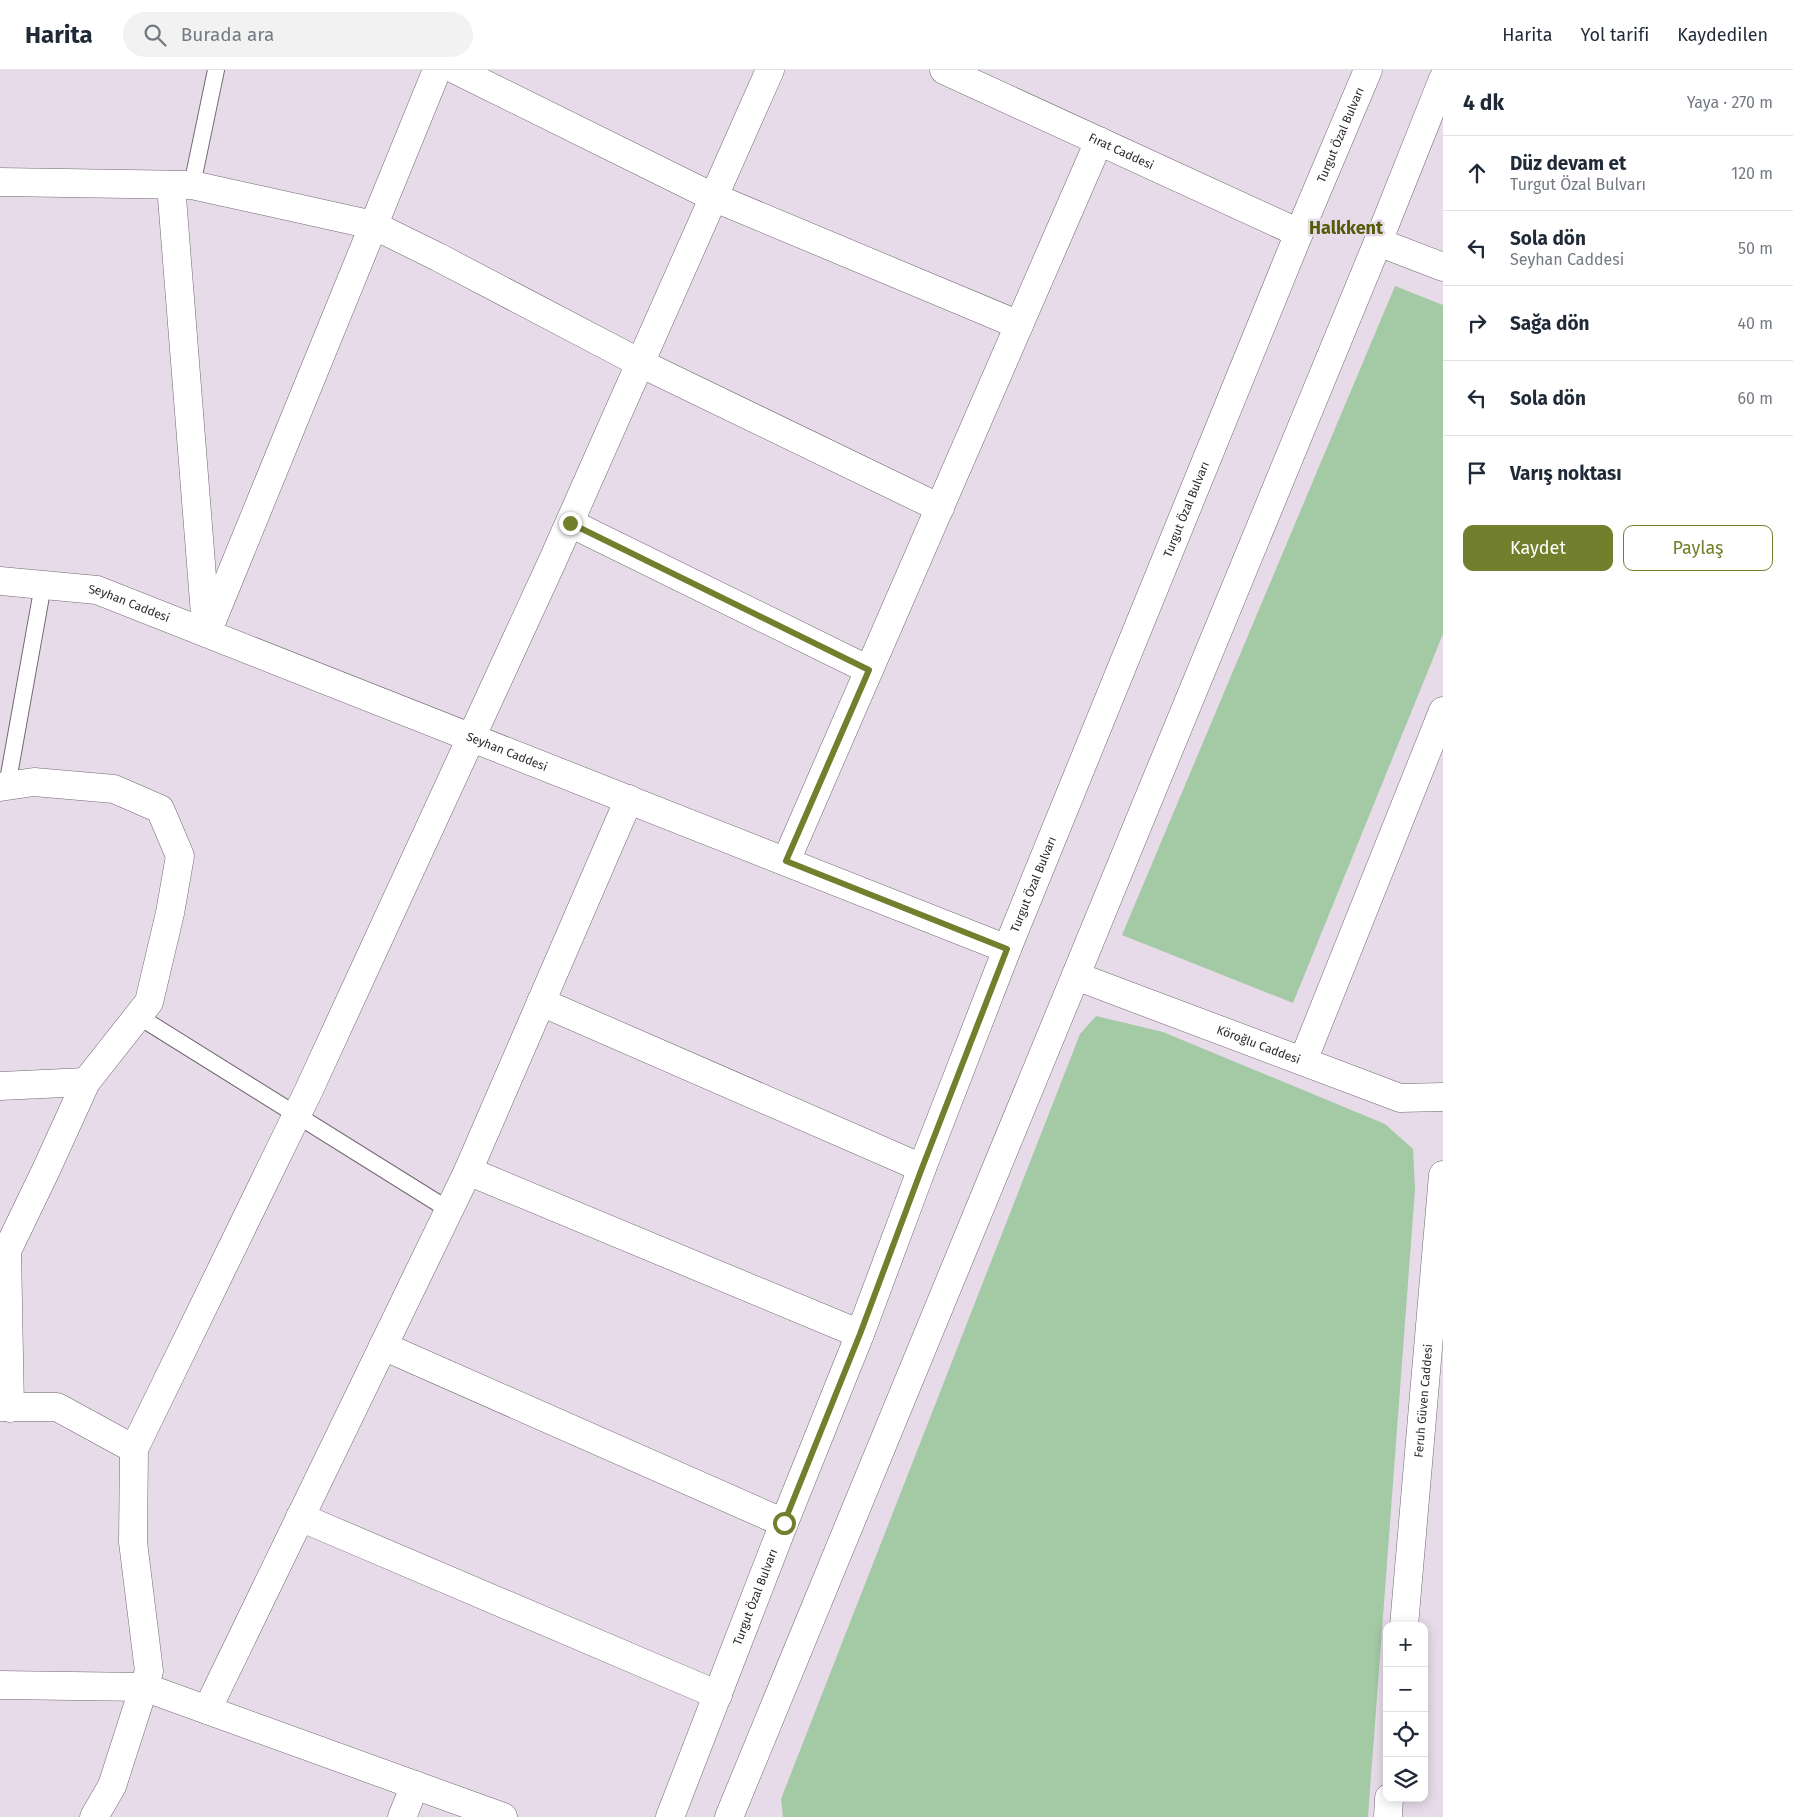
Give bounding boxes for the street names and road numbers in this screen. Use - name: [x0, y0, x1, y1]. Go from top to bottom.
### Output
- street label: Turgut Özal Bulvarı: [1314, 85, 1367, 185]
- street label: Fırat Caddesi: [1086, 130, 1156, 172]
- street label: Turgut Özal Bulvarı: [1161, 459, 1212, 559]
- street label: Seyhan Caddesi: [88, 582, 172, 625]
- street label: Seyhan Caddesi: [464, 729, 549, 774]
- street label: Turgut Özal Bulvarı: [1008, 834, 1059, 934]
- street label: Köroğlu Caddesi: [1215, 1023, 1302, 1067]
- street label: Feruh Güven Caddesi: [1412, 1343, 1435, 1458]
- street label: Turgut Özal Bulvarı: [730, 1547, 780, 1647]

